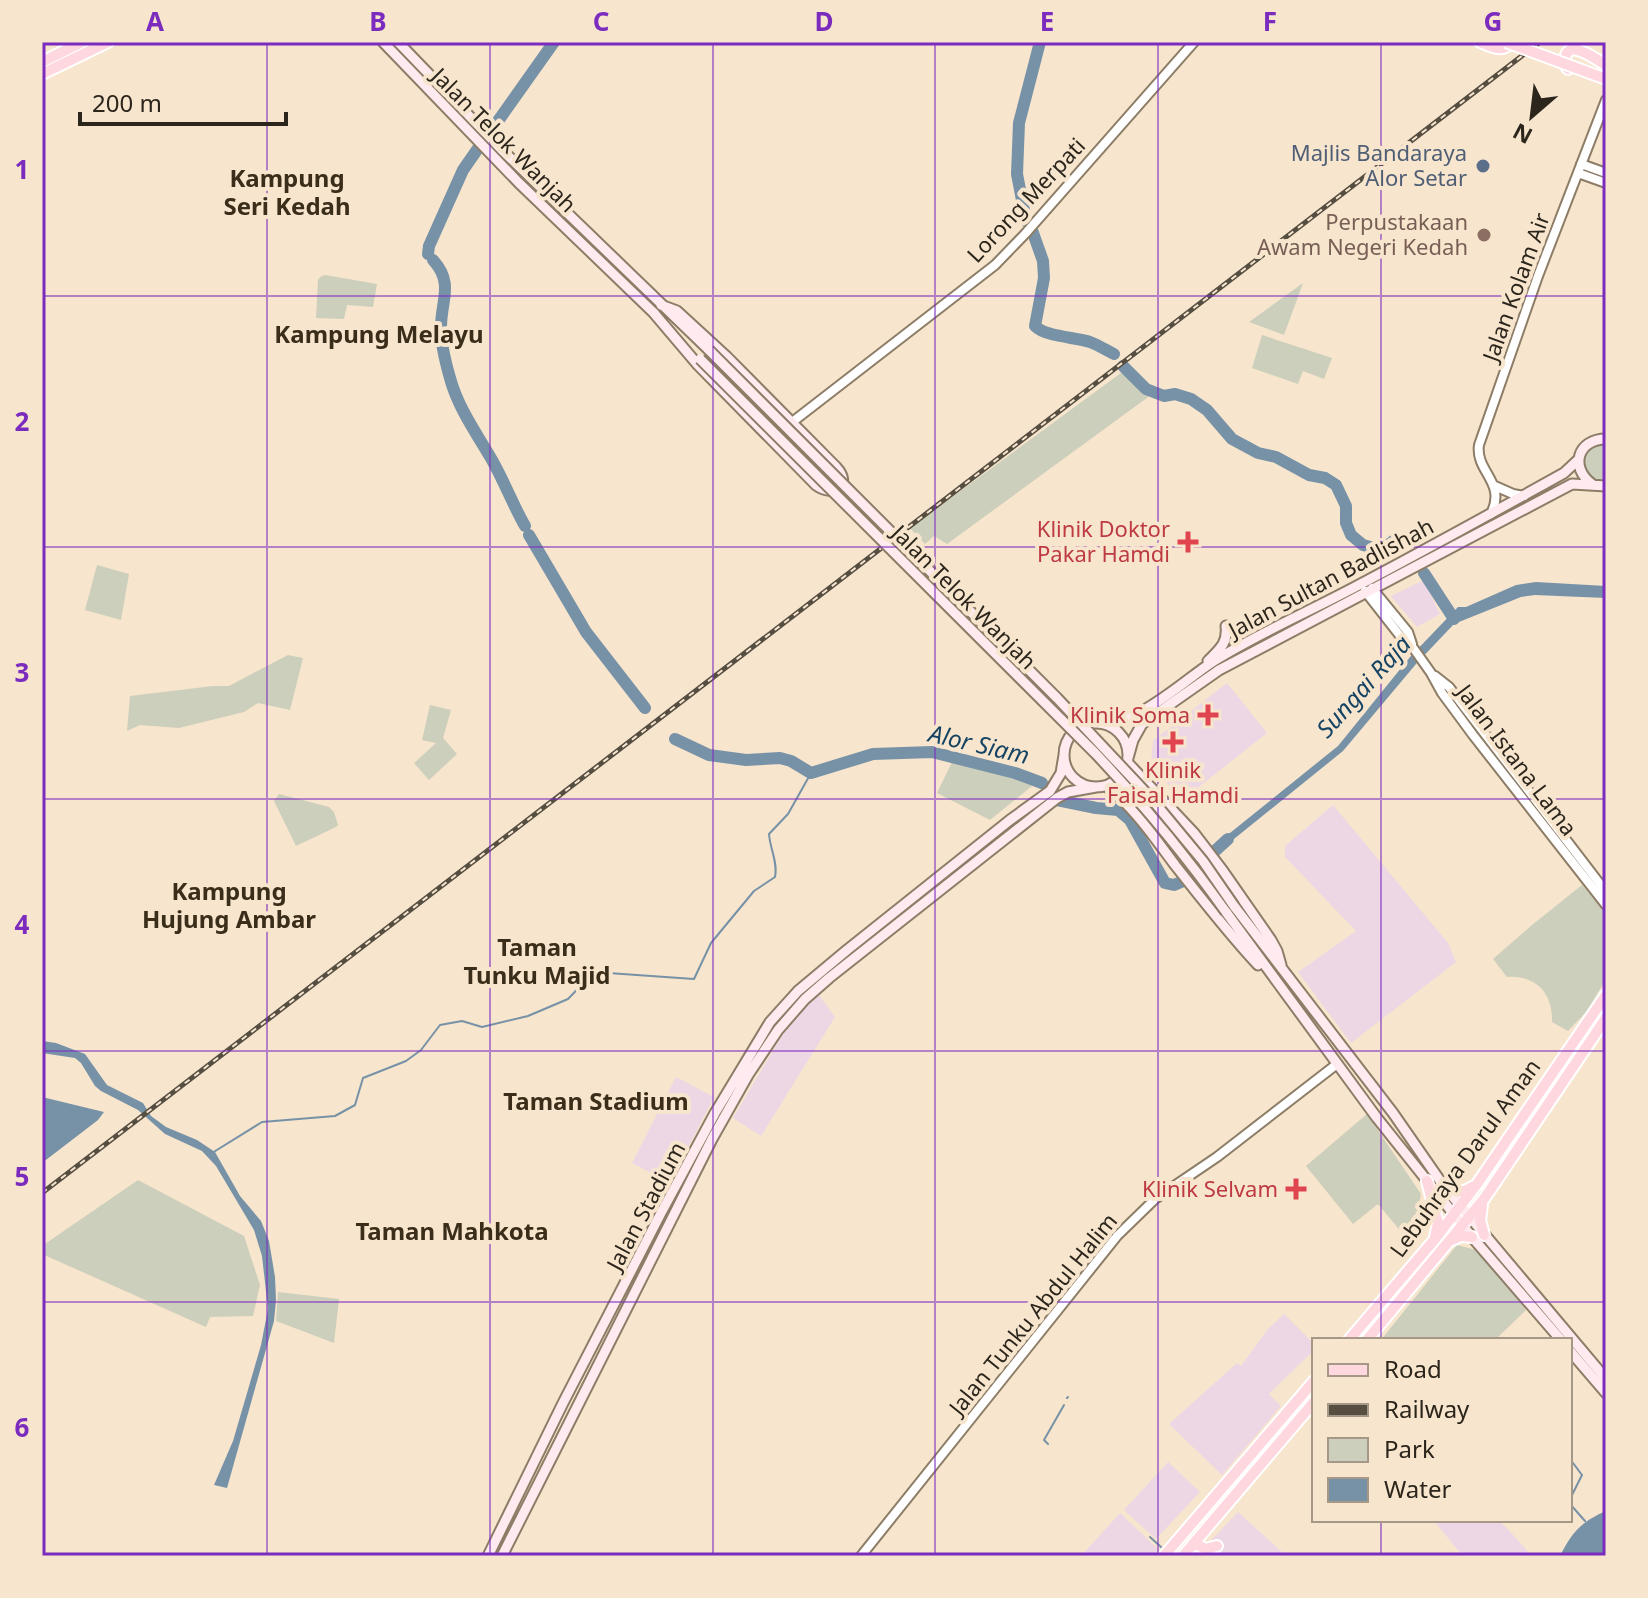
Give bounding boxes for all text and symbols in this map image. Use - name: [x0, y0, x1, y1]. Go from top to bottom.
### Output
- text: A: [146, 3, 164, 39]
- text: B: [369, 3, 387, 39]
- text: C: [593, 3, 609, 39]
- text: D: [814, 3, 834, 39]
- text: E: [1040, 3, 1054, 39]
- text: F: [1263, 3, 1277, 39]
- text: G: [1484, 3, 1502, 39]
- street label: Jalan Telok Wanjah: [425, 59, 583, 218]
- scale bar: [80, 76, 286, 126]
- north arrow: [1492, 76, 1572, 156]
- text: 200 m: [92, 86, 162, 119]
- text: N: [1507, 117, 1537, 152]
- street label: Lorong Merpati: [960, 130, 1091, 268]
- place label: Majlis Bandaraya Alor Setar: [1291, 137, 1467, 192]
- text: 1: [15, 151, 29, 187]
- marker: Majlis Bandaraya Alor Setar: [1474, 157, 1492, 175]
- district label: Kampung Seri Kedah: [223, 161, 351, 222]
- place label: Perpustakaan Awam Negeri Kedah: [1257, 206, 1468, 261]
- street label: Jalan Kolam Air: [1474, 208, 1556, 367]
- marker: Perpustakaan Awam Negeri Kedah: [1475, 226, 1493, 244]
- district label: Kampung Melayu: [274, 317, 484, 350]
- text: 2: [15, 403, 30, 439]
- street label: Jalan Sultan Badlishah: [1221, 510, 1438, 645]
- place label: Klinik Doktor Pakar Hamdi: [1037, 513, 1170, 568]
- street label: Jalan Telok Wanjah: [885, 516, 1043, 675]
- marker: Klinik Doktor Pakar Hamdi: [1177, 531, 1199, 553]
- water label: Sungai Raja: [1308, 627, 1418, 744]
- text: 3: [15, 654, 29, 690]
- street label: Jalan Istana Lama: [1450, 676, 1585, 841]
- place label: Klinik Soma: [1070, 699, 1190, 729]
- marker: Klinik Soma: [1197, 704, 1219, 726]
- water label: Alor Siam: [924, 716, 1033, 771]
- marker: Klinik Faisal Hamdi: [1162, 731, 1184, 753]
- place label: Klinik Faisal Hamdi: [1107, 754, 1239, 809]
- district label: Kampung Hujung Ambar: [142, 874, 316, 935]
- text: 4: [15, 906, 30, 942]
- district label: Taman Tunku Majid: [463, 930, 611, 991]
- street label: Lebuhraya Darul Aman: [1382, 1052, 1546, 1262]
- district label: Taman Stadium: [503, 1084, 689, 1117]
- street label: Jalan Stadium: [598, 1136, 692, 1277]
- text: 5: [15, 1158, 29, 1194]
- place label: Klinik Selvam: [1142, 1173, 1278, 1203]
- marker: Klinik Selvam: [1285, 1178, 1307, 1200]
- street label: Jalan Tunku Abdul Halim: [940, 1206, 1123, 1422]
- district label: Taman Mahkota: [355, 1214, 549, 1247]
- legend: [1312, 1338, 1572, 1522]
- text: Road: [1384, 1352, 1442, 1385]
- text: Railway: [1384, 1392, 1470, 1425]
- text: 6: [15, 1409, 30, 1445]
- text: Park: [1384, 1432, 1435, 1465]
- text: Water: [1384, 1472, 1452, 1505]

